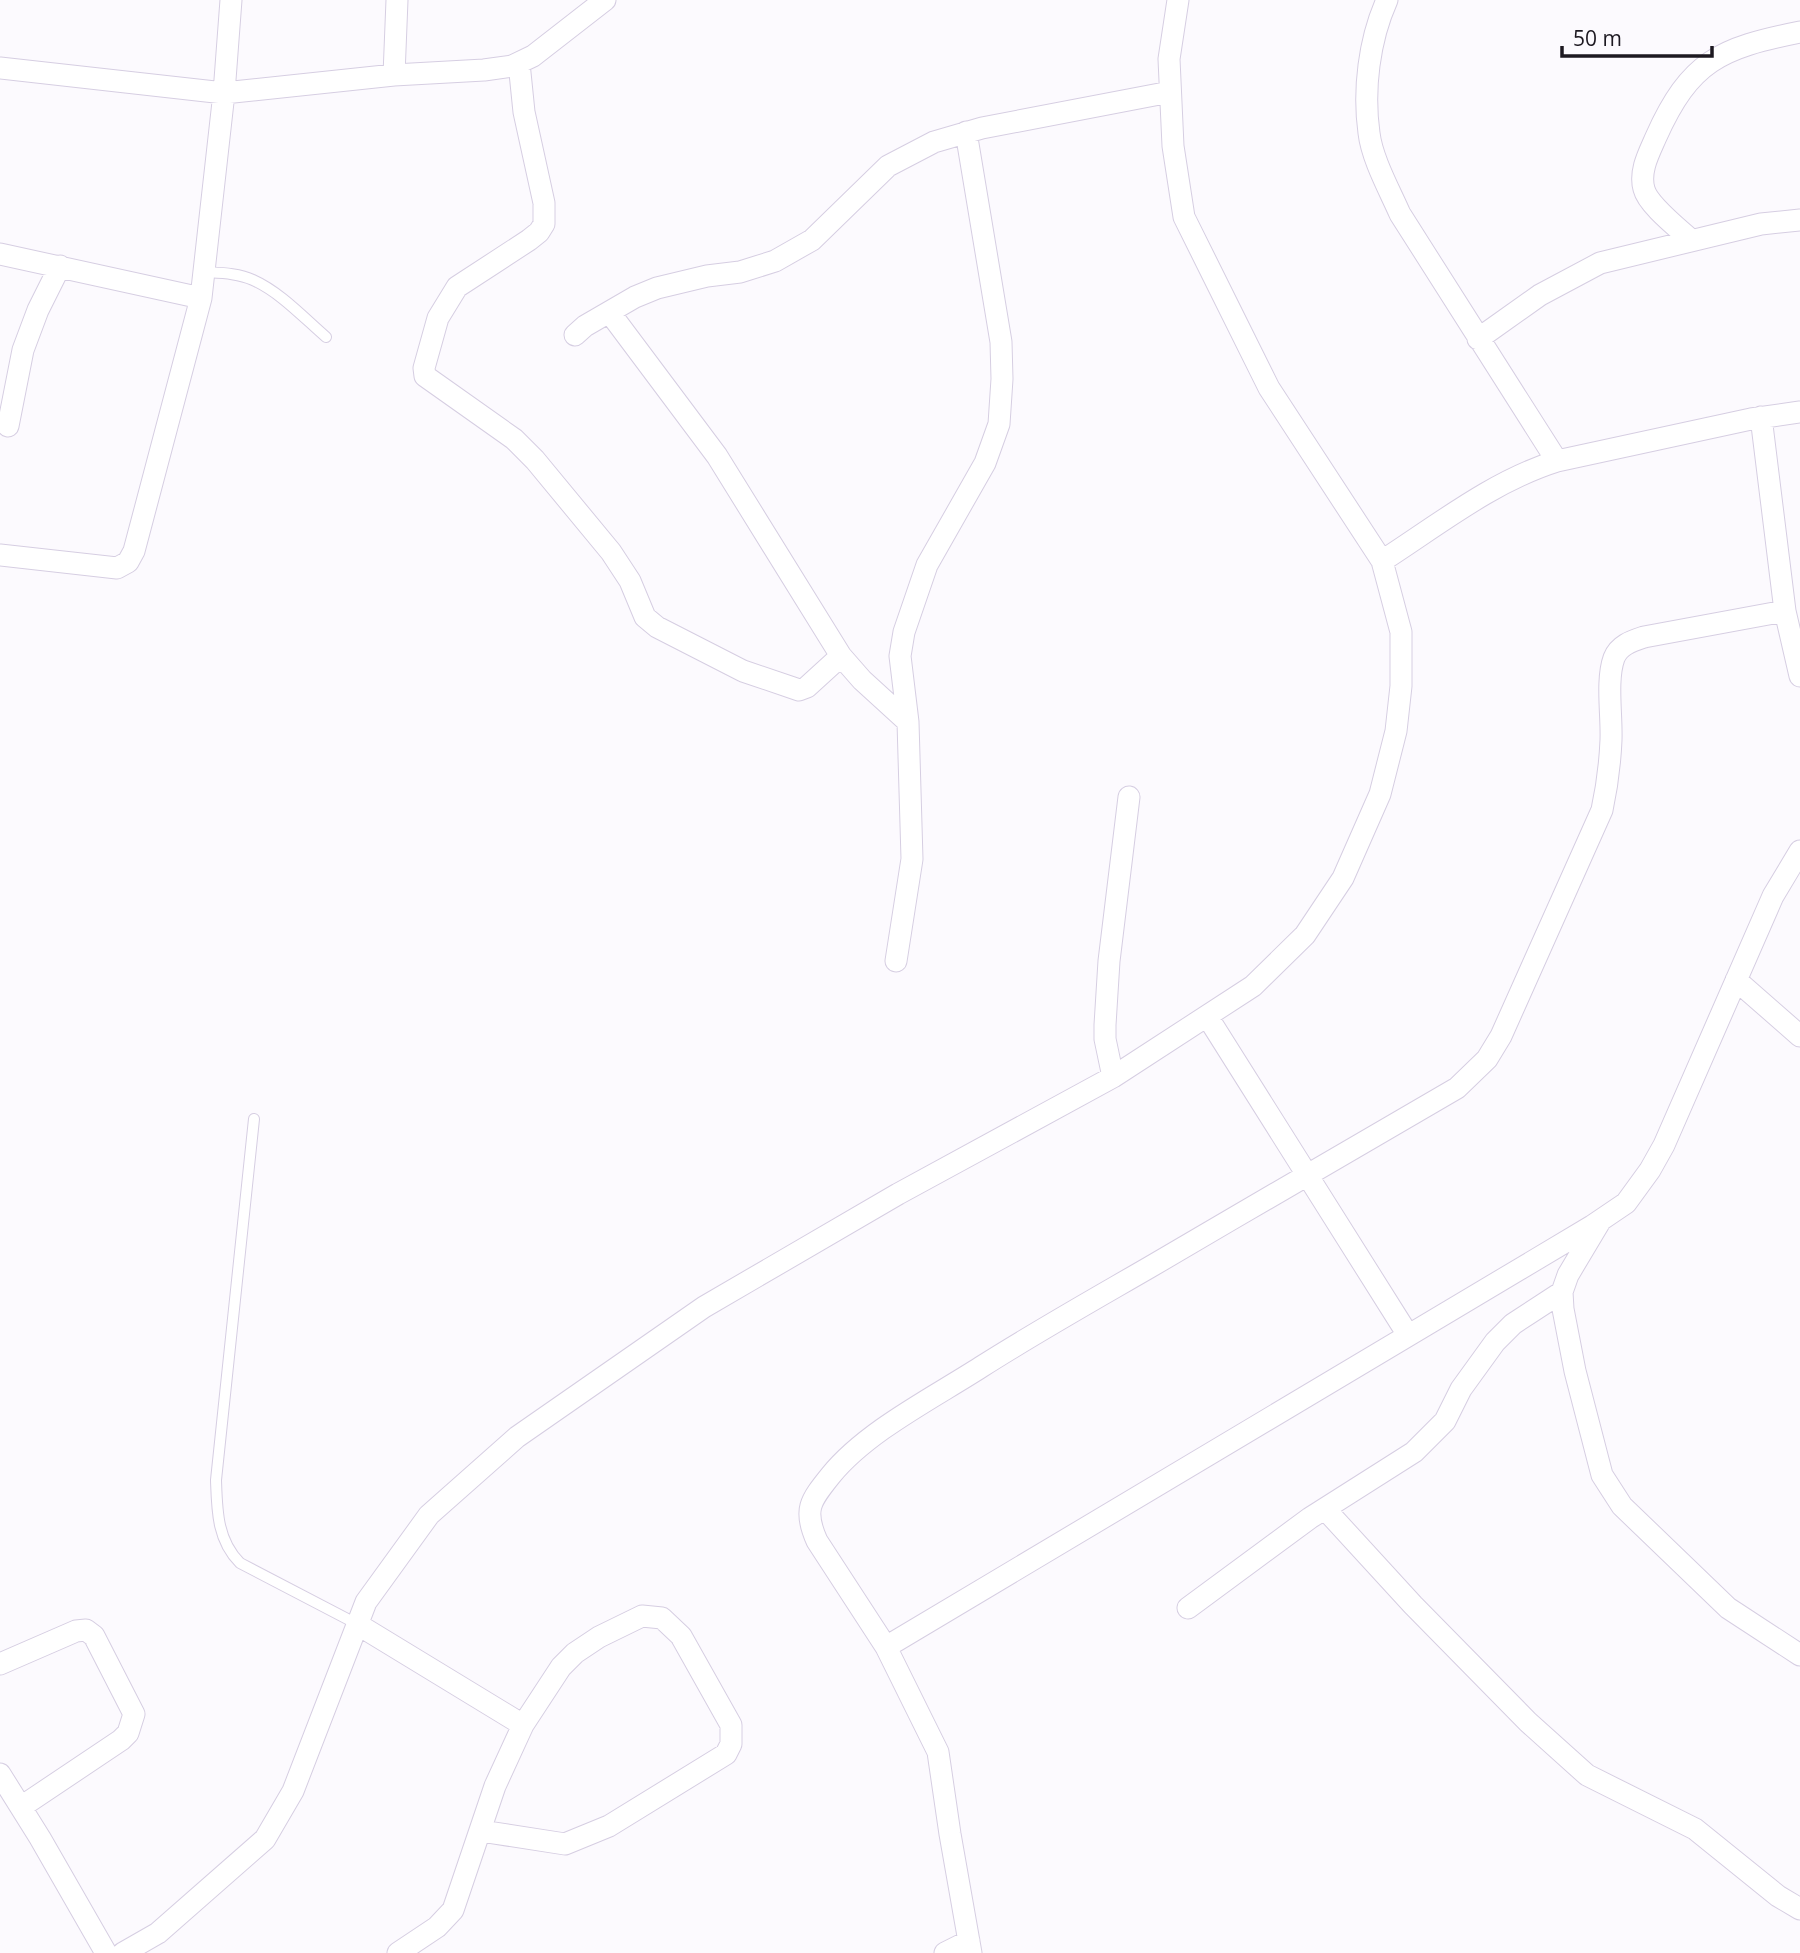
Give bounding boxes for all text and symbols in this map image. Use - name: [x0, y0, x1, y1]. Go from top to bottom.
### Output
- scale bar: [1562, 14, 1713, 58]
- text: 50 m: [1573, 24, 1622, 52]

